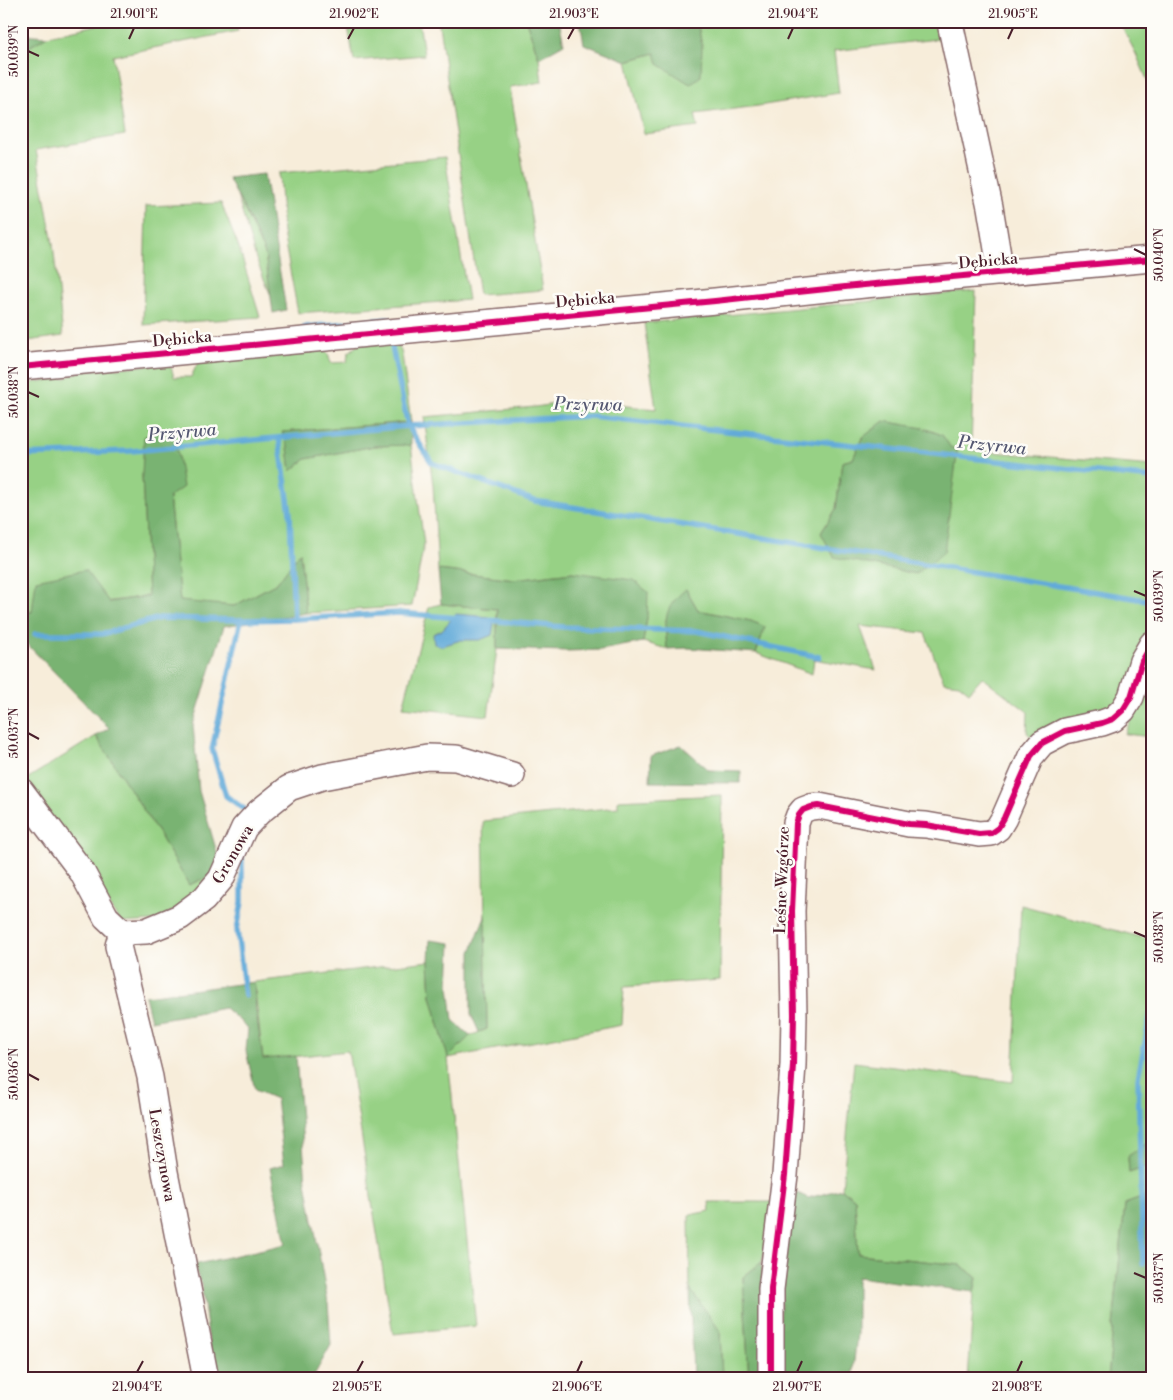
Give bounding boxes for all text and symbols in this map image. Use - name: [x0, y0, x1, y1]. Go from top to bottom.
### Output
- text: 21.901°E: [110, 7, 158, 22]
- text: 21.902°E: [329, 7, 379, 22]
- text: 21.903°E: [549, 7, 599, 22]
- text: 21.904°E: [768, 7, 818, 22]
- text: 21.905°E: [988, 7, 1038, 22]
- text: 50.039°N: [7, 25, 22, 77]
- text: 50.040°N: [1152, 228, 1167, 282]
- street label: Dębicka: [957, 248, 1020, 274]
- street label: Dębicka: [554, 287, 617, 313]
- street label: Dębicka: [151, 326, 214, 352]
- text: 50.038°N: [7, 366, 22, 418]
- water label: Przyrwa: [552, 392, 624, 417]
- water label: Przyrwa: [146, 418, 218, 447]
- water label: Przyrwa: [956, 430, 1028, 461]
- text: 50.039°N: [1152, 570, 1167, 622]
- text: 50.037°N: [7, 707, 22, 758]
- street label: Gronowa: [208, 821, 258, 888]
- street label: Leśne Wzgórze: [770, 826, 794, 934]
- text: 50.038°N: [1152, 911, 1167, 963]
- text: 50.036°N: [7, 1048, 22, 1100]
- street label: Leszczynowa: [144, 1107, 180, 1204]
- text: 50.037°N: [1152, 1252, 1167, 1303]
- text: 21.904°E: [112, 1380, 162, 1395]
- text: 21.905°E: [332, 1380, 382, 1395]
- text: 21.906°E: [552, 1380, 602, 1395]
- text: 21.907°E: [773, 1380, 821, 1395]
- text: 21.908°E: [992, 1380, 1042, 1395]

